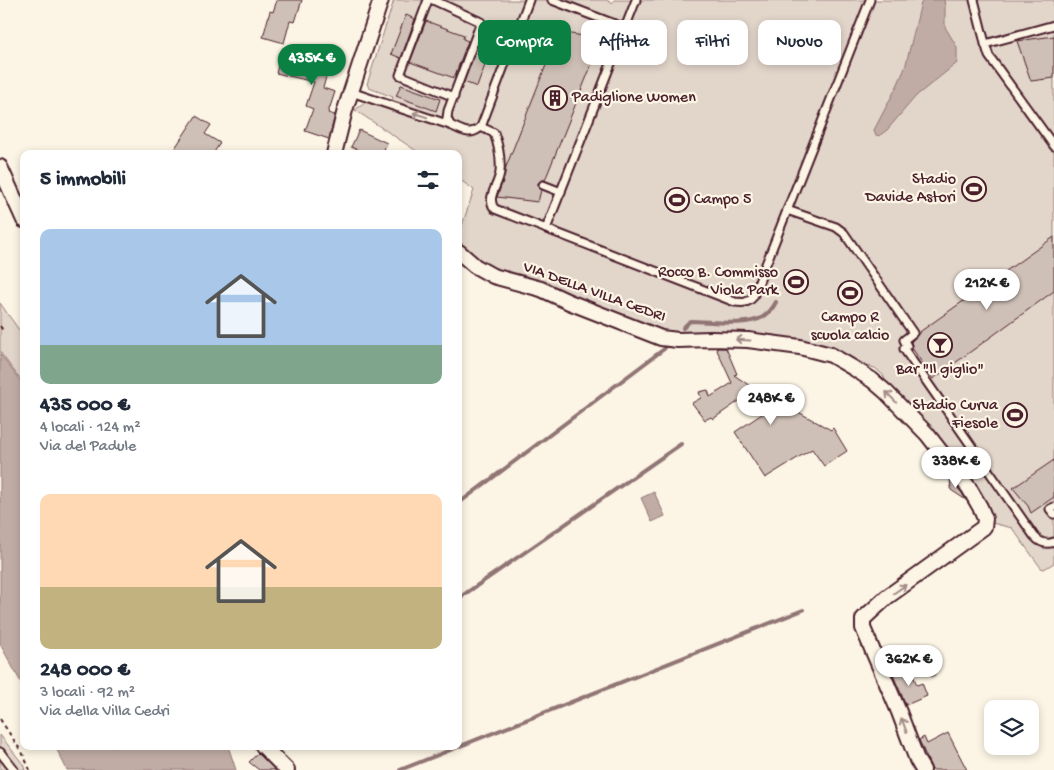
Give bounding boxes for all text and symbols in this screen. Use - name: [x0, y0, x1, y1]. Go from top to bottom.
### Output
- chip: Compra: [478, 20, 571, 65]
- chip: Affitta: [581, 20, 667, 65]
- chip: Filtri: [677, 20, 748, 65]
- chip: Nuovo: [758, 20, 841, 65]
- pin: 435K €: [271, 44, 353, 86]
- text: 435K €: [289, 50, 335, 69]
- building icon: Padiglione Women: [542, 85, 568, 111]
- place label: Padiglione Women: [571, 89, 696, 108]
- one-way arrow: [413, 110, 428, 119]
- icon: filters: [414, 166, 442, 194]
- text: 5 immobili: [40, 168, 126, 193]
- place label: Stadio Davide Astori: [864, 171, 956, 208]
- sports icon: Stadio Davide Astori: [961, 176, 987, 202]
- sports icon: Campo 5: [664, 187, 690, 213]
- place label: Campo 5: [694, 191, 751, 210]
- street label: VIA DELLA VILLA CEDRI: [519, 258, 668, 328]
- icon: home: [196, 261, 286, 351]
- place label: Rocco B. Commisso Viola Park: [658, 264, 780, 301]
- pin: 212K €: [946, 268, 1028, 311]
- sports icon: Rocco B. Commisso Viola Park: [783, 269, 809, 295]
- text: 212K €: [965, 275, 1009, 294]
- sports icon: Campo R scuola calcio: [837, 280, 863, 306]
- place label: Campo R scuola calcio: [811, 309, 889, 346]
- bar icon: Bar "Il giglio": [927, 332, 953, 358]
- one-way arrow: [736, 336, 752, 345]
- place label: Bar "Il giglio": [895, 361, 984, 380]
- pin: 248K €: [730, 384, 812, 426]
- text: 248K €: [748, 390, 794, 409]
- one-way arrow: [885, 391, 897, 403]
- text: 435 000 €: [40, 394, 130, 419]
- place label: Stadio Curva Fiesole: [912, 397, 999, 434]
- sports icon: Stadio Curva Fiesole: [1002, 402, 1028, 428]
- text: 4 locali · 124 m²: [40, 419, 140, 438]
- text: Via del Padule: [40, 438, 136, 457]
- pin: 338K €: [915, 446, 997, 489]
- text: 338K €: [932, 453, 980, 472]
- icon: home: [196, 526, 286, 616]
- one-way arrow: [892, 583, 906, 594]
- pin: 362K €: [868, 644, 950, 687]
- text: 362K €: [886, 651, 932, 670]
- text: 248 000 €: [40, 659, 130, 684]
- text: 3 locali · 92 m²: [40, 684, 135, 703]
- map controls: [984, 700, 1039, 755]
- button: layers: [984, 700, 1039, 755]
- text: Via della Villa Cedri: [40, 703, 170, 722]
- one-way arrow: [899, 718, 908, 734]

